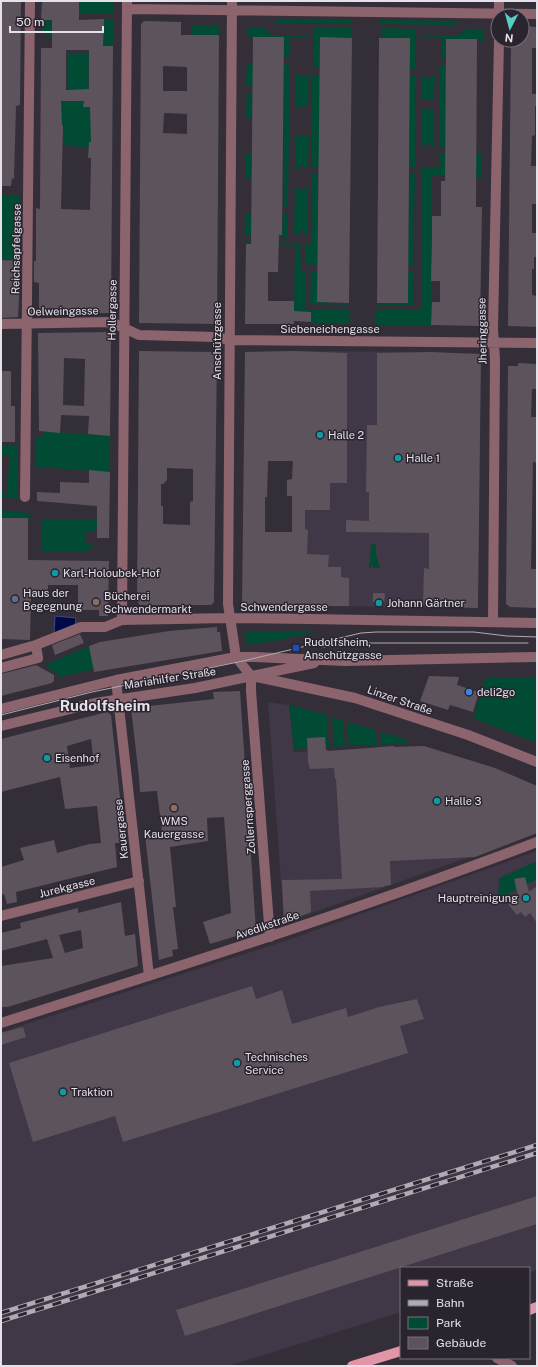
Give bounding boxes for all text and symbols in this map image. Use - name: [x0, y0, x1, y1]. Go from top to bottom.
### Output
- scale bar: [10, 8, 103, 34]
- north arrow: [490, 8, 530, 48]
- text: 50 m: [16, 15, 44, 29]
- text: N: [504, 32, 514, 44]
- street label: Reichsapfelgasse: [9, 204, 23, 294]
- street label: Hollergasse: [105, 279, 119, 341]
- street label: Jheringgasse: [475, 297, 489, 365]
- street label: Anschützgasse: [211, 302, 223, 380]
- street label: Oelweingasse: [27, 304, 99, 318]
- street label: Siebeneichengasse: [280, 323, 380, 335]
- place label: Halle 2: [328, 429, 365, 441]
- marker: Halle 2: [315, 430, 325, 440]
- place label: Halle 1: [406, 452, 440, 464]
- marker: Halle 1: [393, 453, 403, 463]
- place label: Karl-Holoubek-Hof: [63, 567, 161, 579]
- marker: Karl-Holoubek-Hof: [50, 568, 60, 578]
- place label: Haus der Begegnung: [23, 587, 82, 612]
- place label: Bücherei Schwendermarkt: [104, 590, 192, 615]
- marker: Haus der Begegnung: [10, 594, 20, 604]
- marker: Bücherei Schwendermarkt: [91, 597, 101, 607]
- place label: Johann Gärtner: [387, 597, 465, 609]
- marker: Johann Gärtner: [374, 598, 384, 608]
- street label: Schwendergasse: [240, 601, 328, 613]
- place label: Rudolfsheim, Anschützgasse: [304, 636, 382, 661]
- marker: Rudolfsheim, Anschützgasse: [291, 643, 301, 653]
- street label: Mariahilfer Straße: [123, 665, 217, 691]
- street label: Linzer Straße: [366, 683, 434, 717]
- place label: deli2go: [477, 686, 515, 698]
- marker: deli2go: [464, 687, 474, 697]
- district label: Rudolfsheim: [60, 697, 150, 714]
- place label: Eisenhof: [55, 752, 100, 764]
- marker: Eisenhof: [42, 753, 52, 763]
- street label: Zollernsperggasse: [239, 759, 257, 855]
- place label: Halle 3: [445, 795, 482, 807]
- marker: Halle 3: [432, 796, 442, 806]
- street label: Kauergasse: [112, 798, 130, 860]
- marker: WMS Kauergasse: [169, 803, 179, 813]
- place label: WMS Kauergasse: [144, 815, 204, 840]
- street label: Jurekgasse: [38, 874, 96, 900]
- place label: Hauptreinigung: [438, 892, 518, 904]
- marker: Hauptreinigung: [521, 893, 531, 903]
- street label: Avedikstraße: [233, 908, 301, 942]
- place label: Technisches Service: [245, 1051, 308, 1076]
- marker: Technisches Service: [232, 1058, 242, 1068]
- place label: Traktion: [71, 1086, 113, 1098]
- marker: Traktion: [58, 1087, 68, 1097]
- legend: [400, 1267, 530, 1359]
- text: Straße: [436, 1276, 474, 1290]
- text: Bahn: [436, 1296, 465, 1310]
- text: Park: [436, 1316, 462, 1330]
- text: Gebäude: [436, 1336, 486, 1350]

